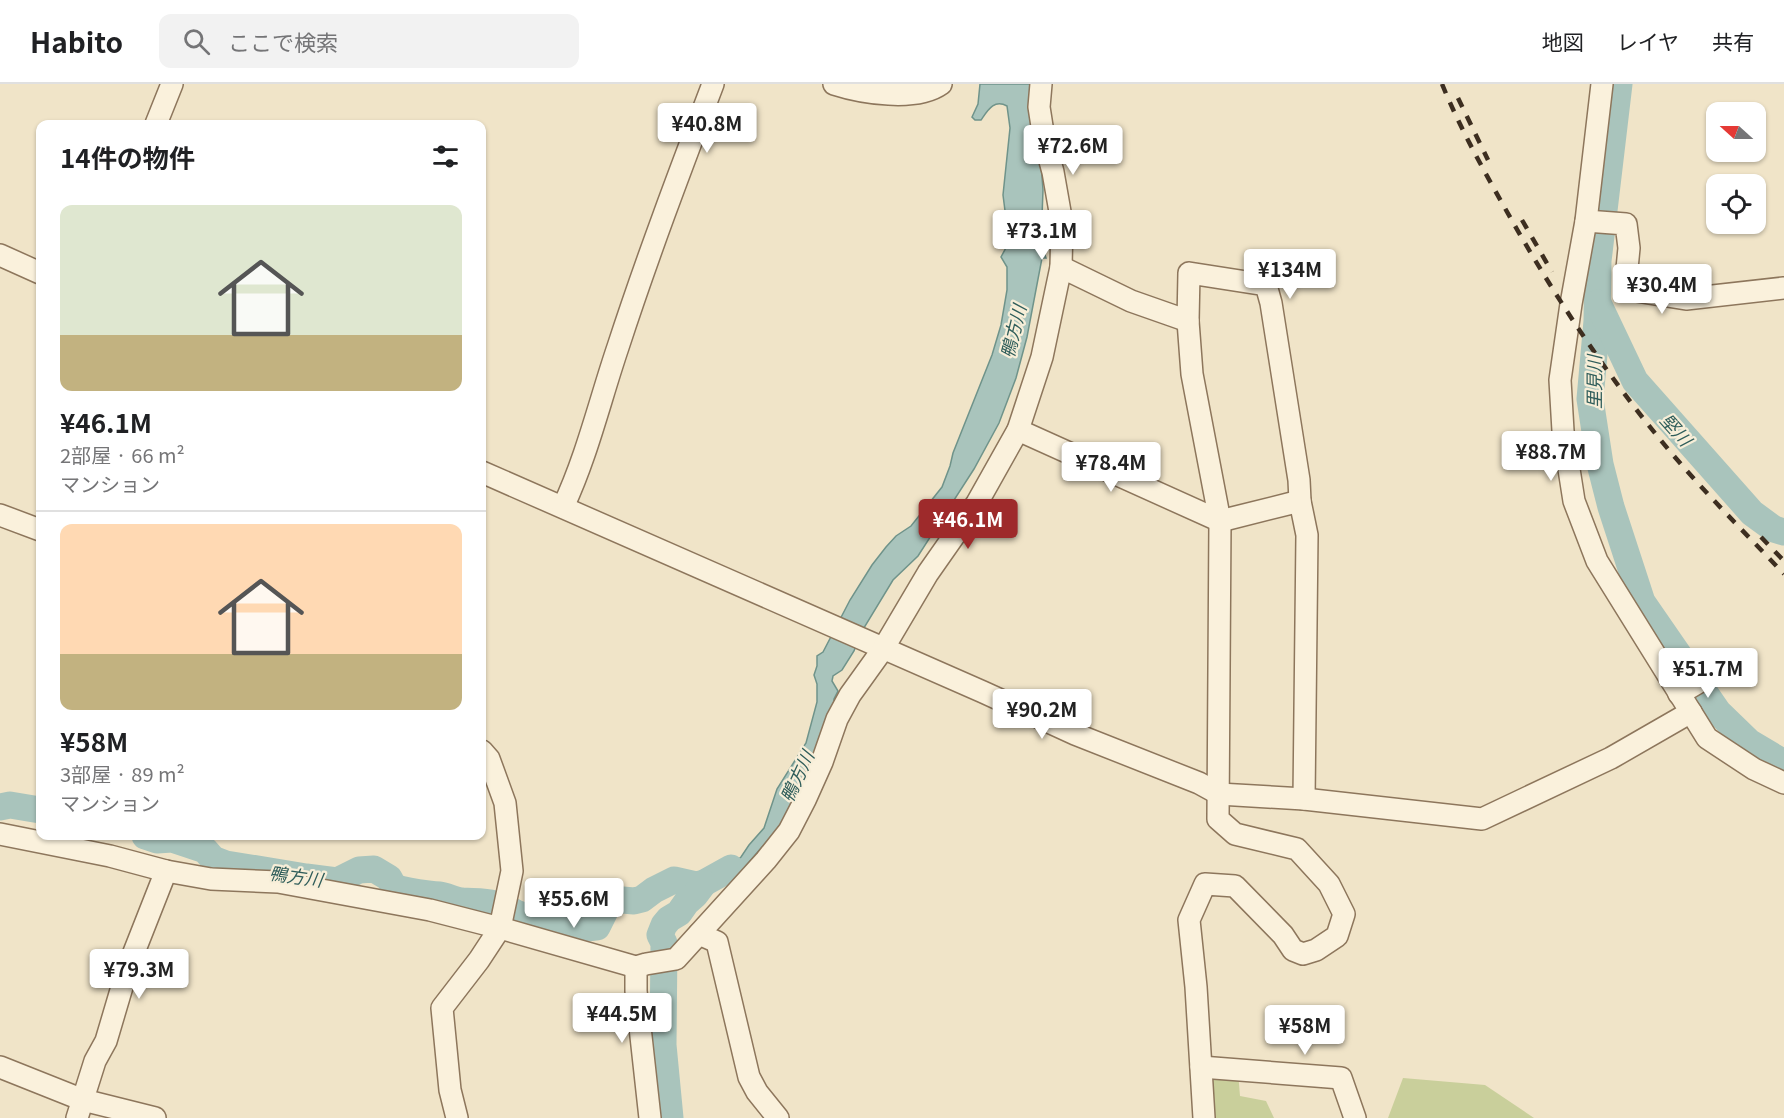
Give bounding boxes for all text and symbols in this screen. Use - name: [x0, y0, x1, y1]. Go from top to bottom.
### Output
- search box: [159, 14, 579, 68]
- text: Habito: [30, 21, 123, 61]
- icon: search: [180, 25, 213, 58]
- text: ここで検索: [228, 25, 338, 57]
- text: 地図: [1542, 26, 1584, 56]
- text: レイヤ: [1617, 26, 1679, 56]
- text: 共有: [1712, 26, 1754, 56]
- north arrow: [1706, 102, 1766, 162]
- map controls: [1706, 102, 1766, 234]
- pin: ¥40.8M: [658, 103, 756, 154]
- text: ¥40.8M: [672, 108, 742, 137]
- pin: ¥72.6M: [1024, 125, 1122, 176]
- text: ¥72.6M: [1038, 130, 1108, 159]
- text: 14件の物件: [60, 138, 195, 175]
- icon: filters: [429, 140, 462, 173]
- button: locate: [1706, 174, 1766, 234]
- pin: ¥73.1M: [993, 210, 1091, 261]
- text: ¥73.1M: [1007, 215, 1077, 244]
- icon: home: [207, 244, 315, 352]
- pin: ¥134M: [1248, 249, 1332, 300]
- text: ¥134M: [1258, 254, 1322, 283]
- pin: ¥30.4M: [1613, 264, 1711, 315]
- text: ¥30.4M: [1627, 269, 1697, 298]
- water label: 鴨方川: [993, 300, 1032, 360]
- water label: 里見川: [1580, 353, 1606, 409]
- text: ¥46.1M: [60, 403, 152, 440]
- water label: 堅川: [1655, 407, 1700, 453]
- pin: ¥88.7M: [1502, 431, 1600, 482]
- text: ¥88.7M: [1516, 436, 1586, 465]
- text: 2部屋 · 66 m²: [60, 440, 185, 469]
- pin: ¥78.4M: [1062, 442, 1160, 493]
- text: ¥78.4M: [1076, 447, 1146, 476]
- text: マンション: [60, 469, 160, 498]
- pin: ¥46.1M: [919, 499, 1017, 550]
- text: ¥46.1M: [933, 504, 1003, 533]
- icon: home: [207, 563, 315, 671]
- pin: ¥51.7M: [1659, 648, 1757, 699]
- text: ¥51.7M: [1673, 653, 1743, 682]
- pin: ¥90.2M: [993, 689, 1091, 740]
- text: ¥90.2M: [1007, 694, 1077, 723]
- text: ¥58M: [60, 722, 128, 759]
- water label: 鴨方川: [773, 744, 820, 806]
- text: 3部屋 · 89 m²: [60, 759, 185, 788]
- text: マンション: [60, 788, 160, 817]
- water label: 鴨方川: [267, 858, 327, 892]
- pin: ¥55.6M: [525, 878, 623, 929]
- text: ¥55.6M: [539, 883, 609, 912]
- pin: ¥79.3M: [90, 949, 188, 1000]
- text: ¥79.3M: [104, 954, 174, 983]
- pin: ¥44.5M: [573, 993, 671, 1044]
- text: ¥44.5M: [587, 998, 657, 1027]
- pin: ¥58M: [1269, 1005, 1341, 1056]
- text: ¥58M: [1279, 1010, 1331, 1039]

